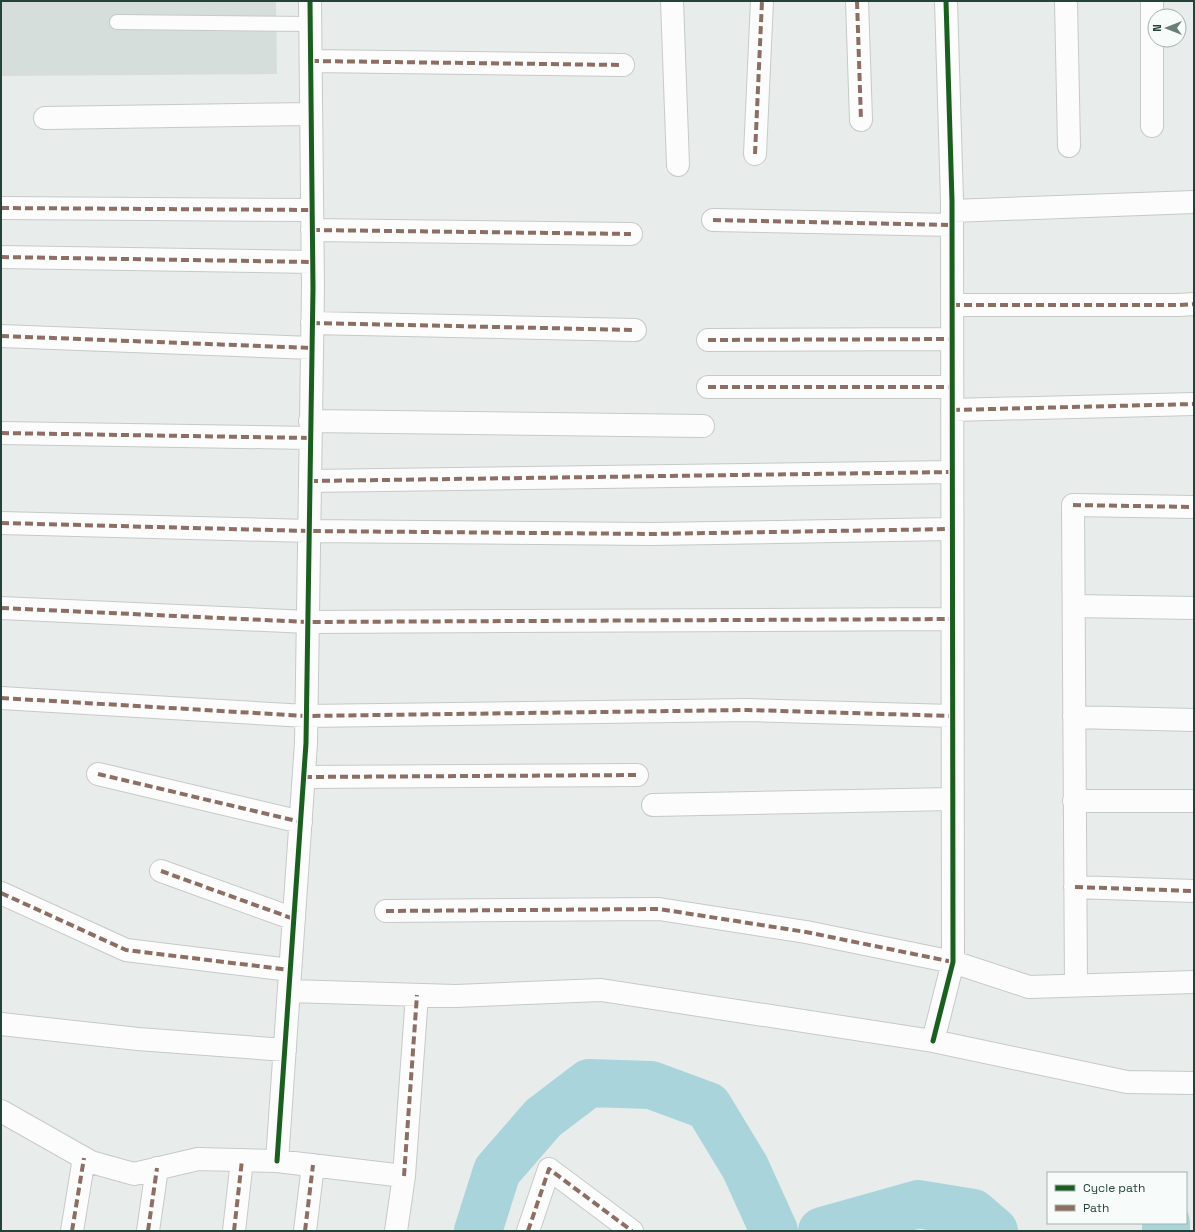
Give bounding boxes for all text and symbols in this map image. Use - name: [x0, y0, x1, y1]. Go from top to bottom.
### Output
- north arrow: [1147, 8, 1187, 48]
- text: N: [1150, 24, 1164, 32]
- legend: [1047, 1172, 1187, 1224]
- text: Cycle path: [1083, 1180, 1145, 1196]
- text: Path: [1083, 1200, 1109, 1216]

